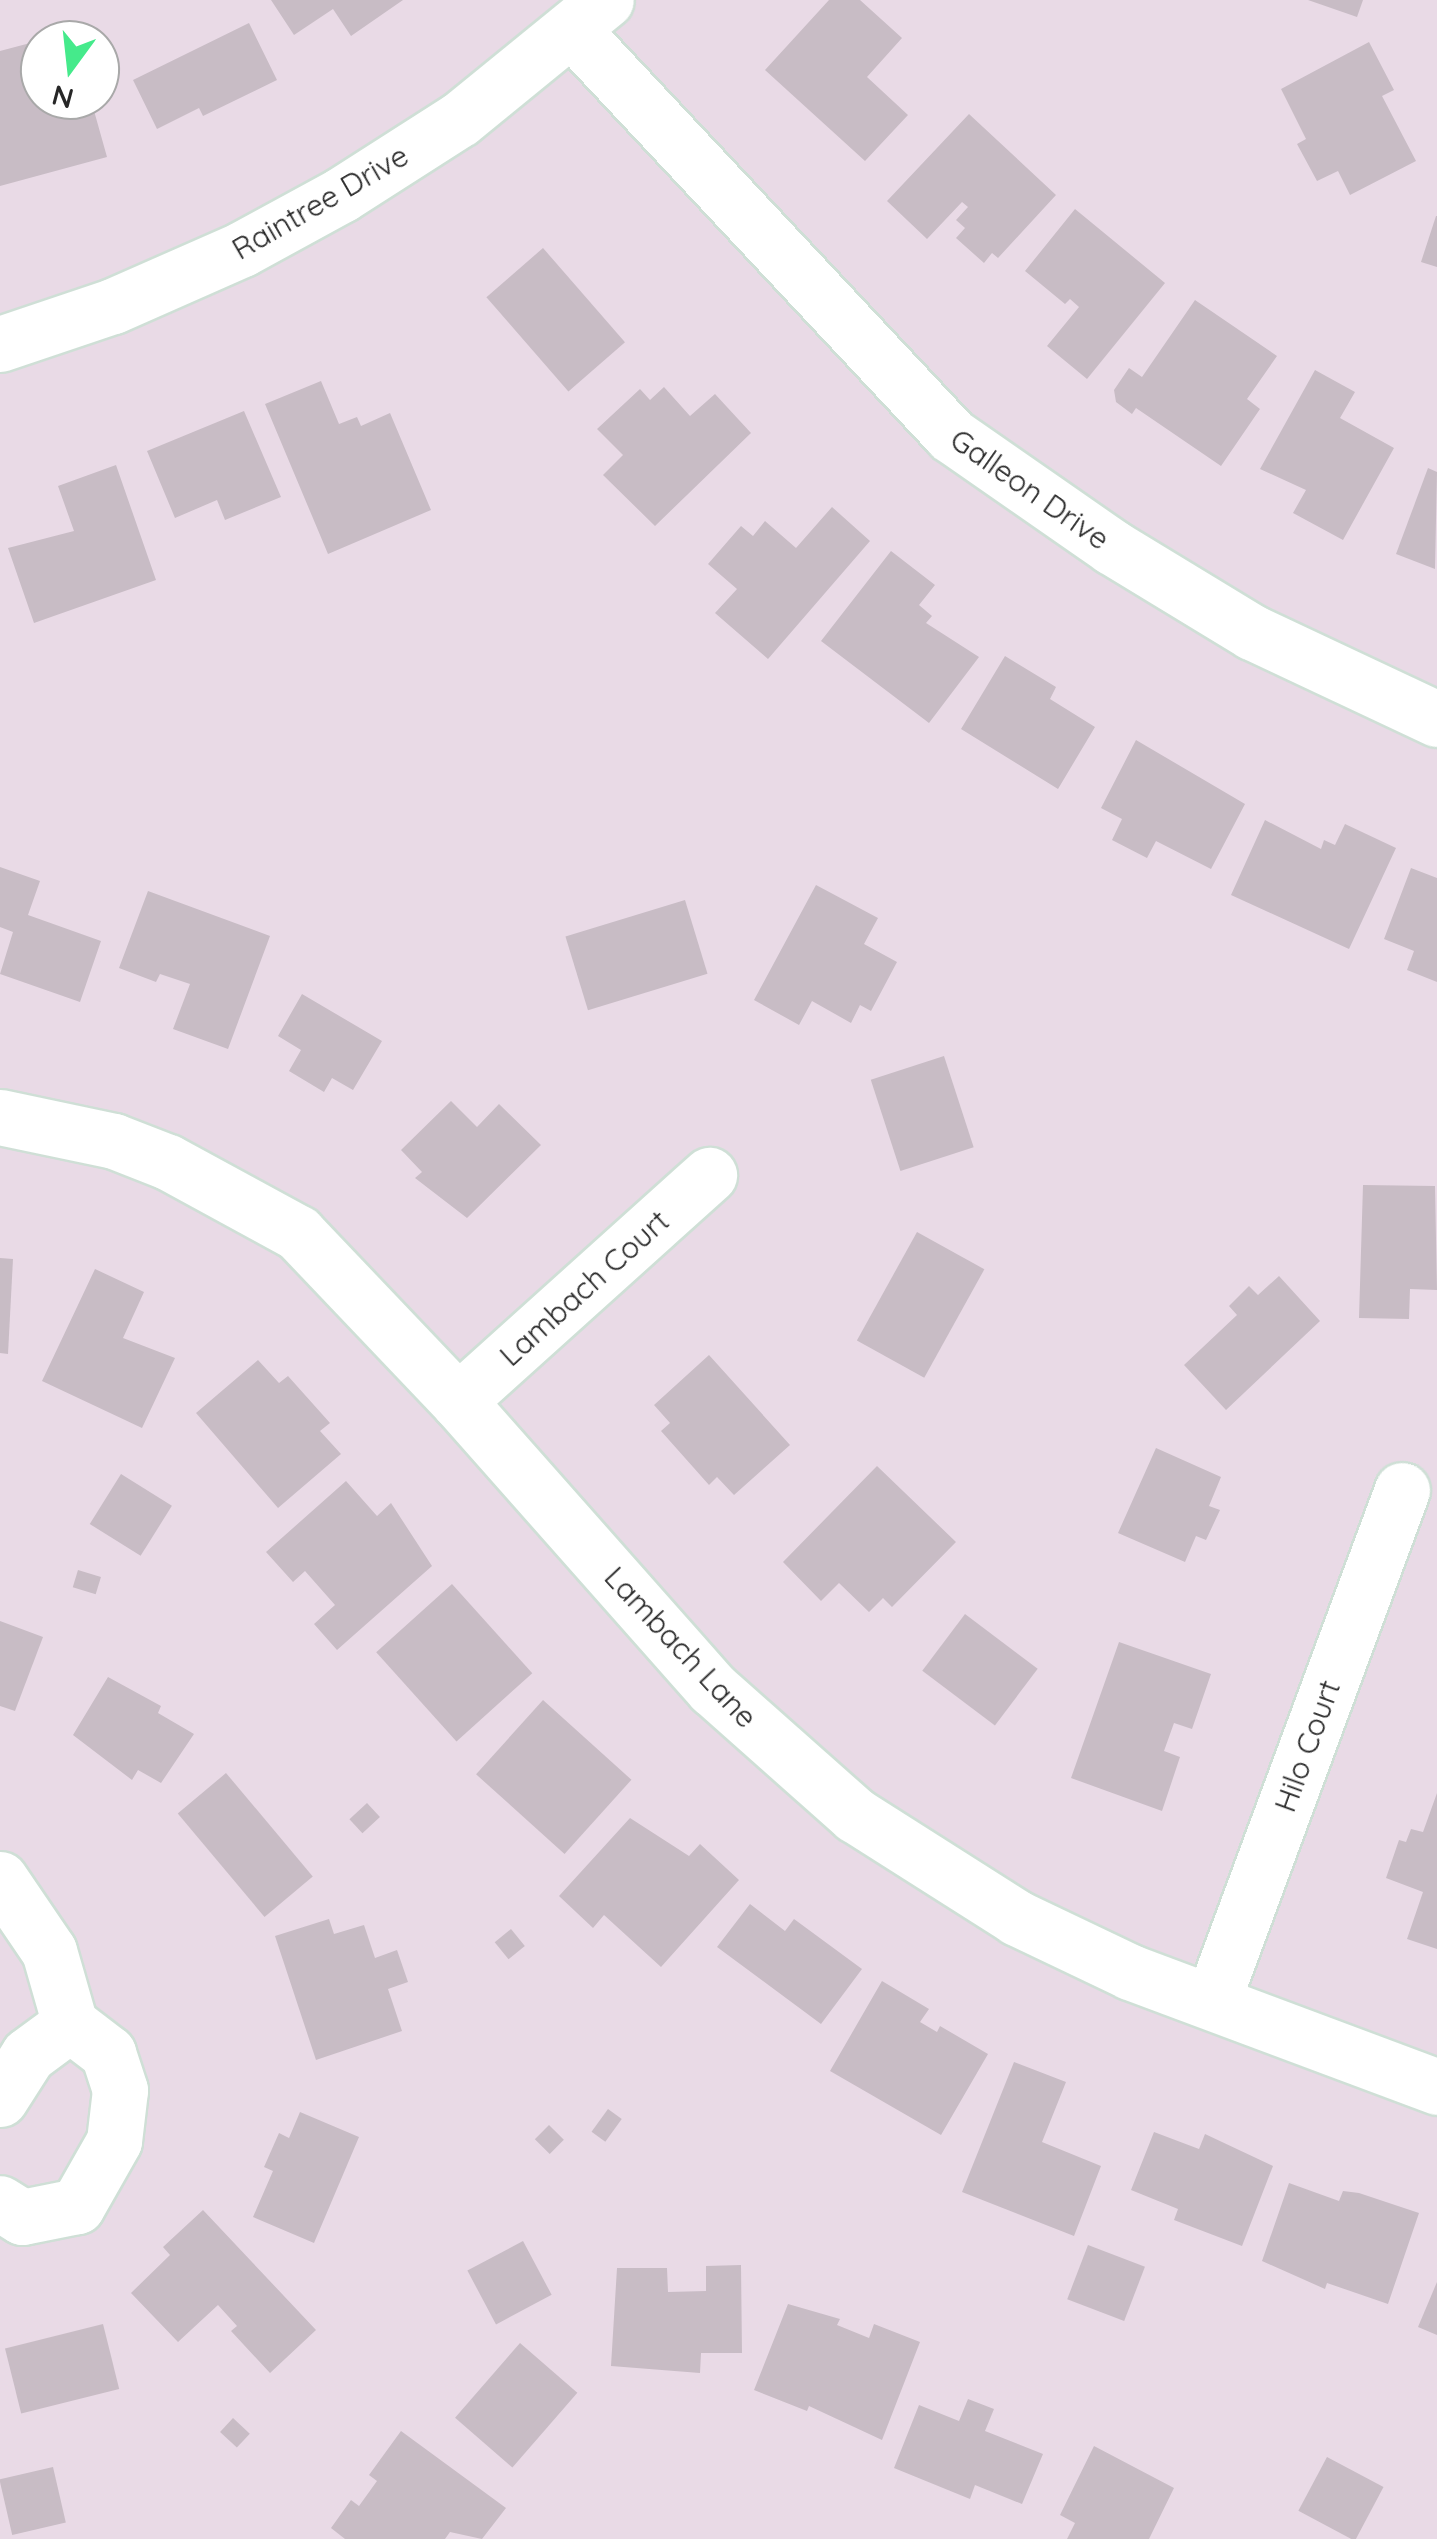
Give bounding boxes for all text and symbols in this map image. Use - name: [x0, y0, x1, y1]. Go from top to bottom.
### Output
- north arrow: [20, 20, 120, 120]
- text: N: [48, 78, 77, 117]
- street label: Raintree Drive: [225, 137, 415, 267]
- street label: Galleon Drive: [944, 421, 1116, 557]
- street label: Lambach Court: [492, 1203, 676, 1373]
- street label: Lambach Lane: [597, 1559, 765, 1735]
- street label: Hilo Court: [1267, 1675, 1347, 1817]

